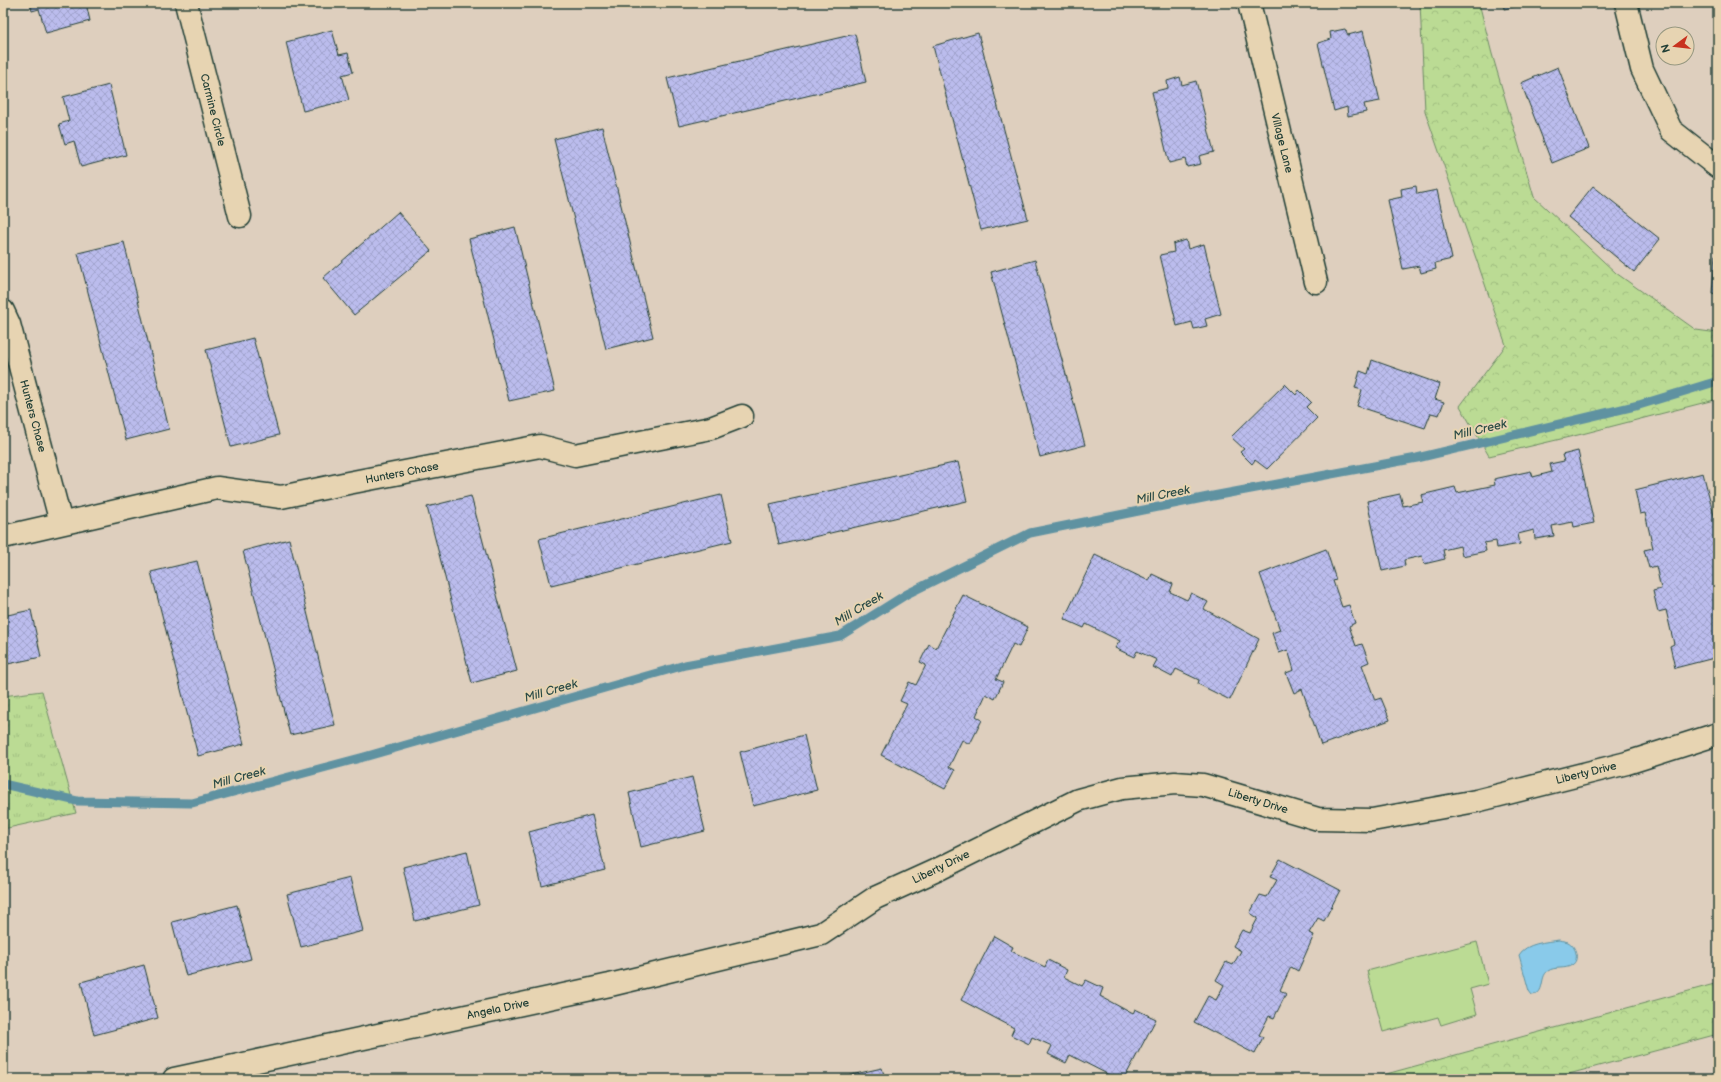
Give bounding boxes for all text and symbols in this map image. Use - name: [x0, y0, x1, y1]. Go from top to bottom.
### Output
- north arrow: [1655, 26, 1695, 66]
- text: N: [1658, 43, 1673, 54]
- street label: Carmine Circle: [198, 72, 228, 148]
- street label: Village Lane: [1268, 112, 1296, 175]
- street label: Hunters Chase: [17, 378, 49, 454]
- water label: Mill Creek: [1452, 416, 1509, 443]
- street label: Hunters Chase: [364, 459, 440, 486]
- water label: Mill Creek: [1135, 482, 1192, 508]
- water label: Mill Creek: [832, 588, 887, 629]
- water label: Mill Creek: [523, 676, 580, 706]
- street label: Liberty Drive: [1554, 759, 1618, 787]
- water label: Mill Creek: [211, 763, 268, 792]
- street label: Liberty Drive: [1226, 786, 1290, 816]
- street label: Liberty Drive: [910, 847, 972, 886]
- street label: Angela Drive: [466, 996, 531, 1022]

